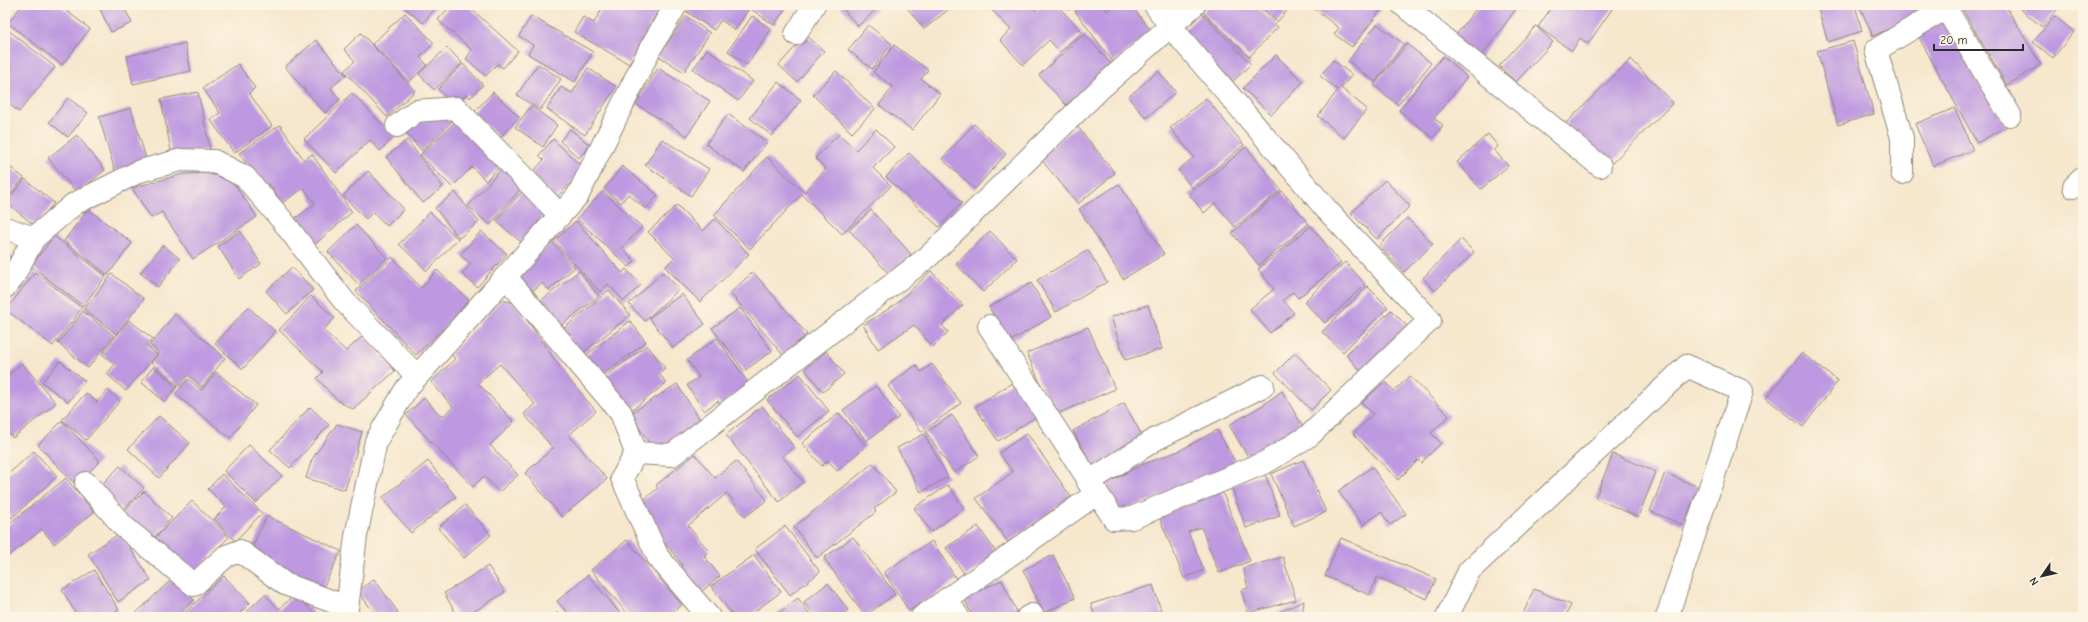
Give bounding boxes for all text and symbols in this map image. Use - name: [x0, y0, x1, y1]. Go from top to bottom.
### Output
- scale bar: [1934, 26, 2023, 52]
- text: 20 m: [1940, 33, 1968, 47]
- north arrow: [2022, 556, 2062, 596]
- text: N: [2027, 575, 2042, 588]

